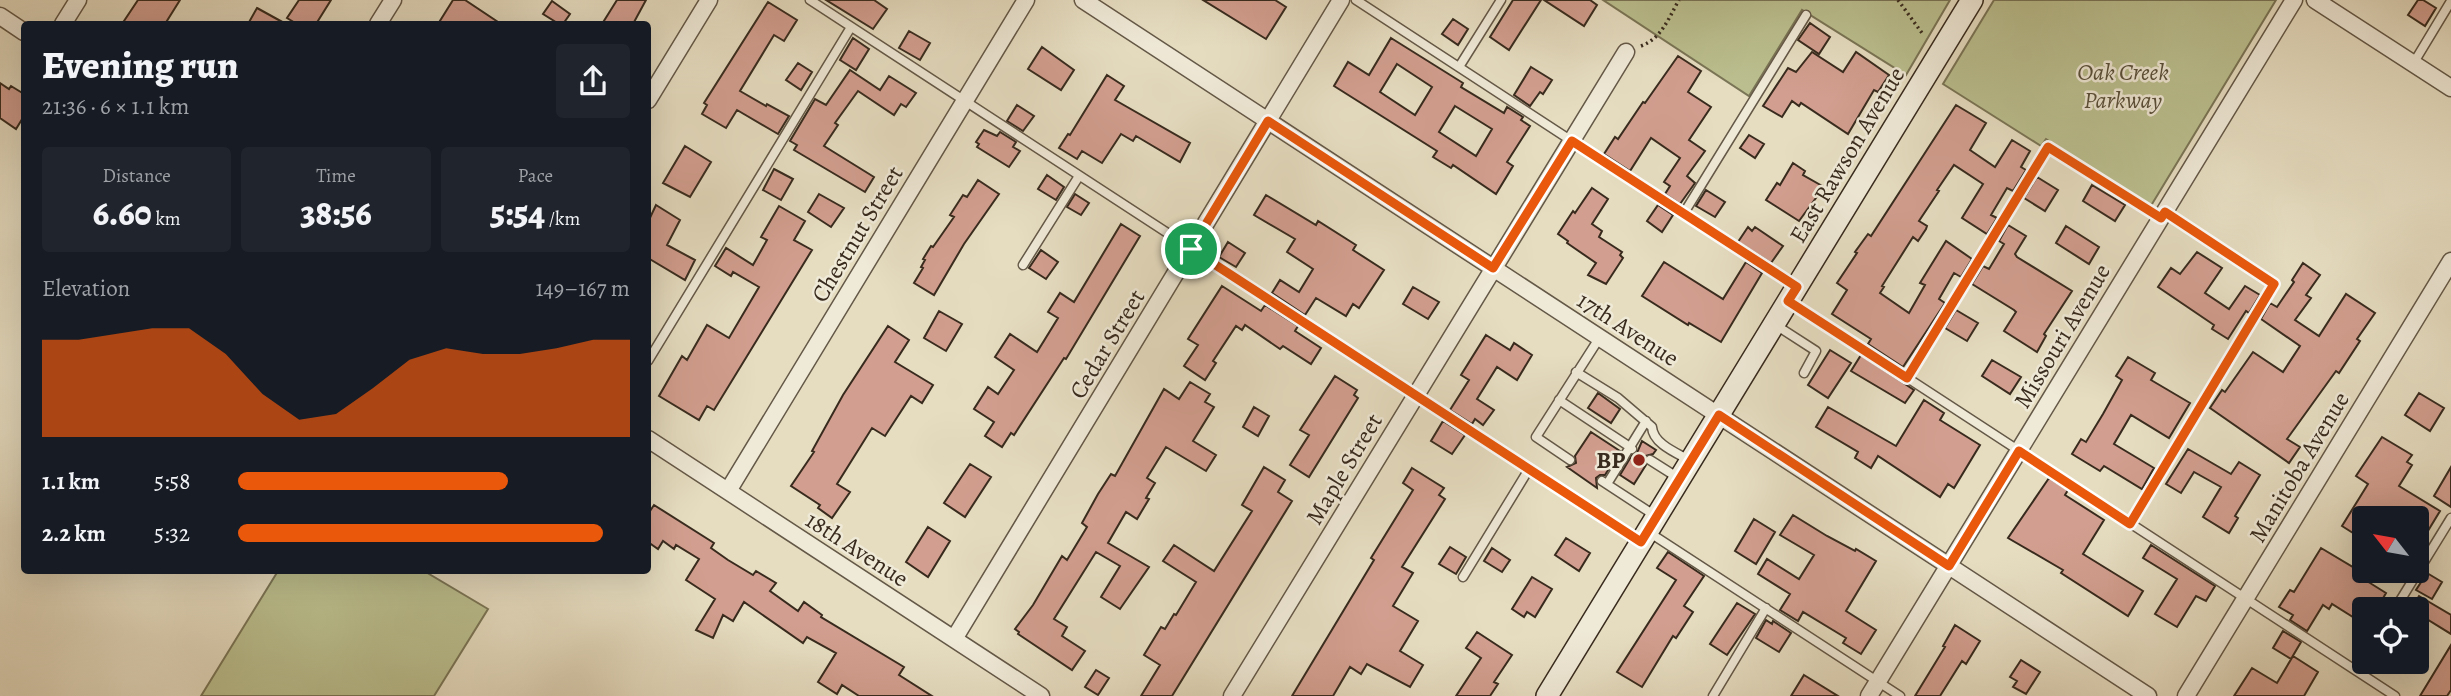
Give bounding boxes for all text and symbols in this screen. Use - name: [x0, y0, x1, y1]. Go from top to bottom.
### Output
- text: Evening run: [42, 39, 239, 91]
- button: share: [556, 44, 630, 118]
- park label: Oak Creek Parkway: [2077, 56, 2169, 116]
- street label: East Rawson Avenue: [1782, 61, 1912, 249]
- text: 21:36 · 6 × 1.1 km: [42, 91, 189, 122]
- street label: Chestnut Street: [804, 160, 910, 308]
- text: Distance: [103, 163, 171, 189]
- text: Time: [316, 163, 356, 189]
- text: Pace: [518, 163, 553, 189]
- text: 6.60: [93, 189, 152, 237]
- text: 38:56: [300, 189, 372, 237]
- text: 5:54: [490, 189, 545, 237]
- text: km: [152, 206, 181, 232]
- text: /km: [545, 206, 580, 232]
- pin: [1161, 219, 1221, 279]
- icon: arrive: [1172, 230, 1210, 268]
- street label: Missouri Avenue: [2006, 258, 2118, 414]
- text: Elevation: [42, 273, 130, 304]
- text: 149–167 m: [535, 273, 630, 304]
- street label: Cedar Street: [1062, 283, 1152, 405]
- street label: 17th Avenue: [1571, 284, 1685, 374]
- street label: Manitoba Avenue: [2241, 386, 2357, 548]
- street label: Maple Street: [1298, 407, 1390, 531]
- place label: BP: [1596, 444, 1625, 476]
- marker: BP: [1631, 452, 1647, 468]
- text: 1.1 km: [42, 466, 100, 497]
- text: 5:58: [154, 466, 190, 497]
- street label: 18th Avenue: [799, 504, 915, 594]
- north arrow: [2352, 506, 2429, 583]
- map controls: [2352, 506, 2429, 674]
- text: 2.2 km: [42, 518, 106, 549]
- text: 5:32: [154, 518, 190, 549]
- button: locate: [2352, 597, 2429, 674]

